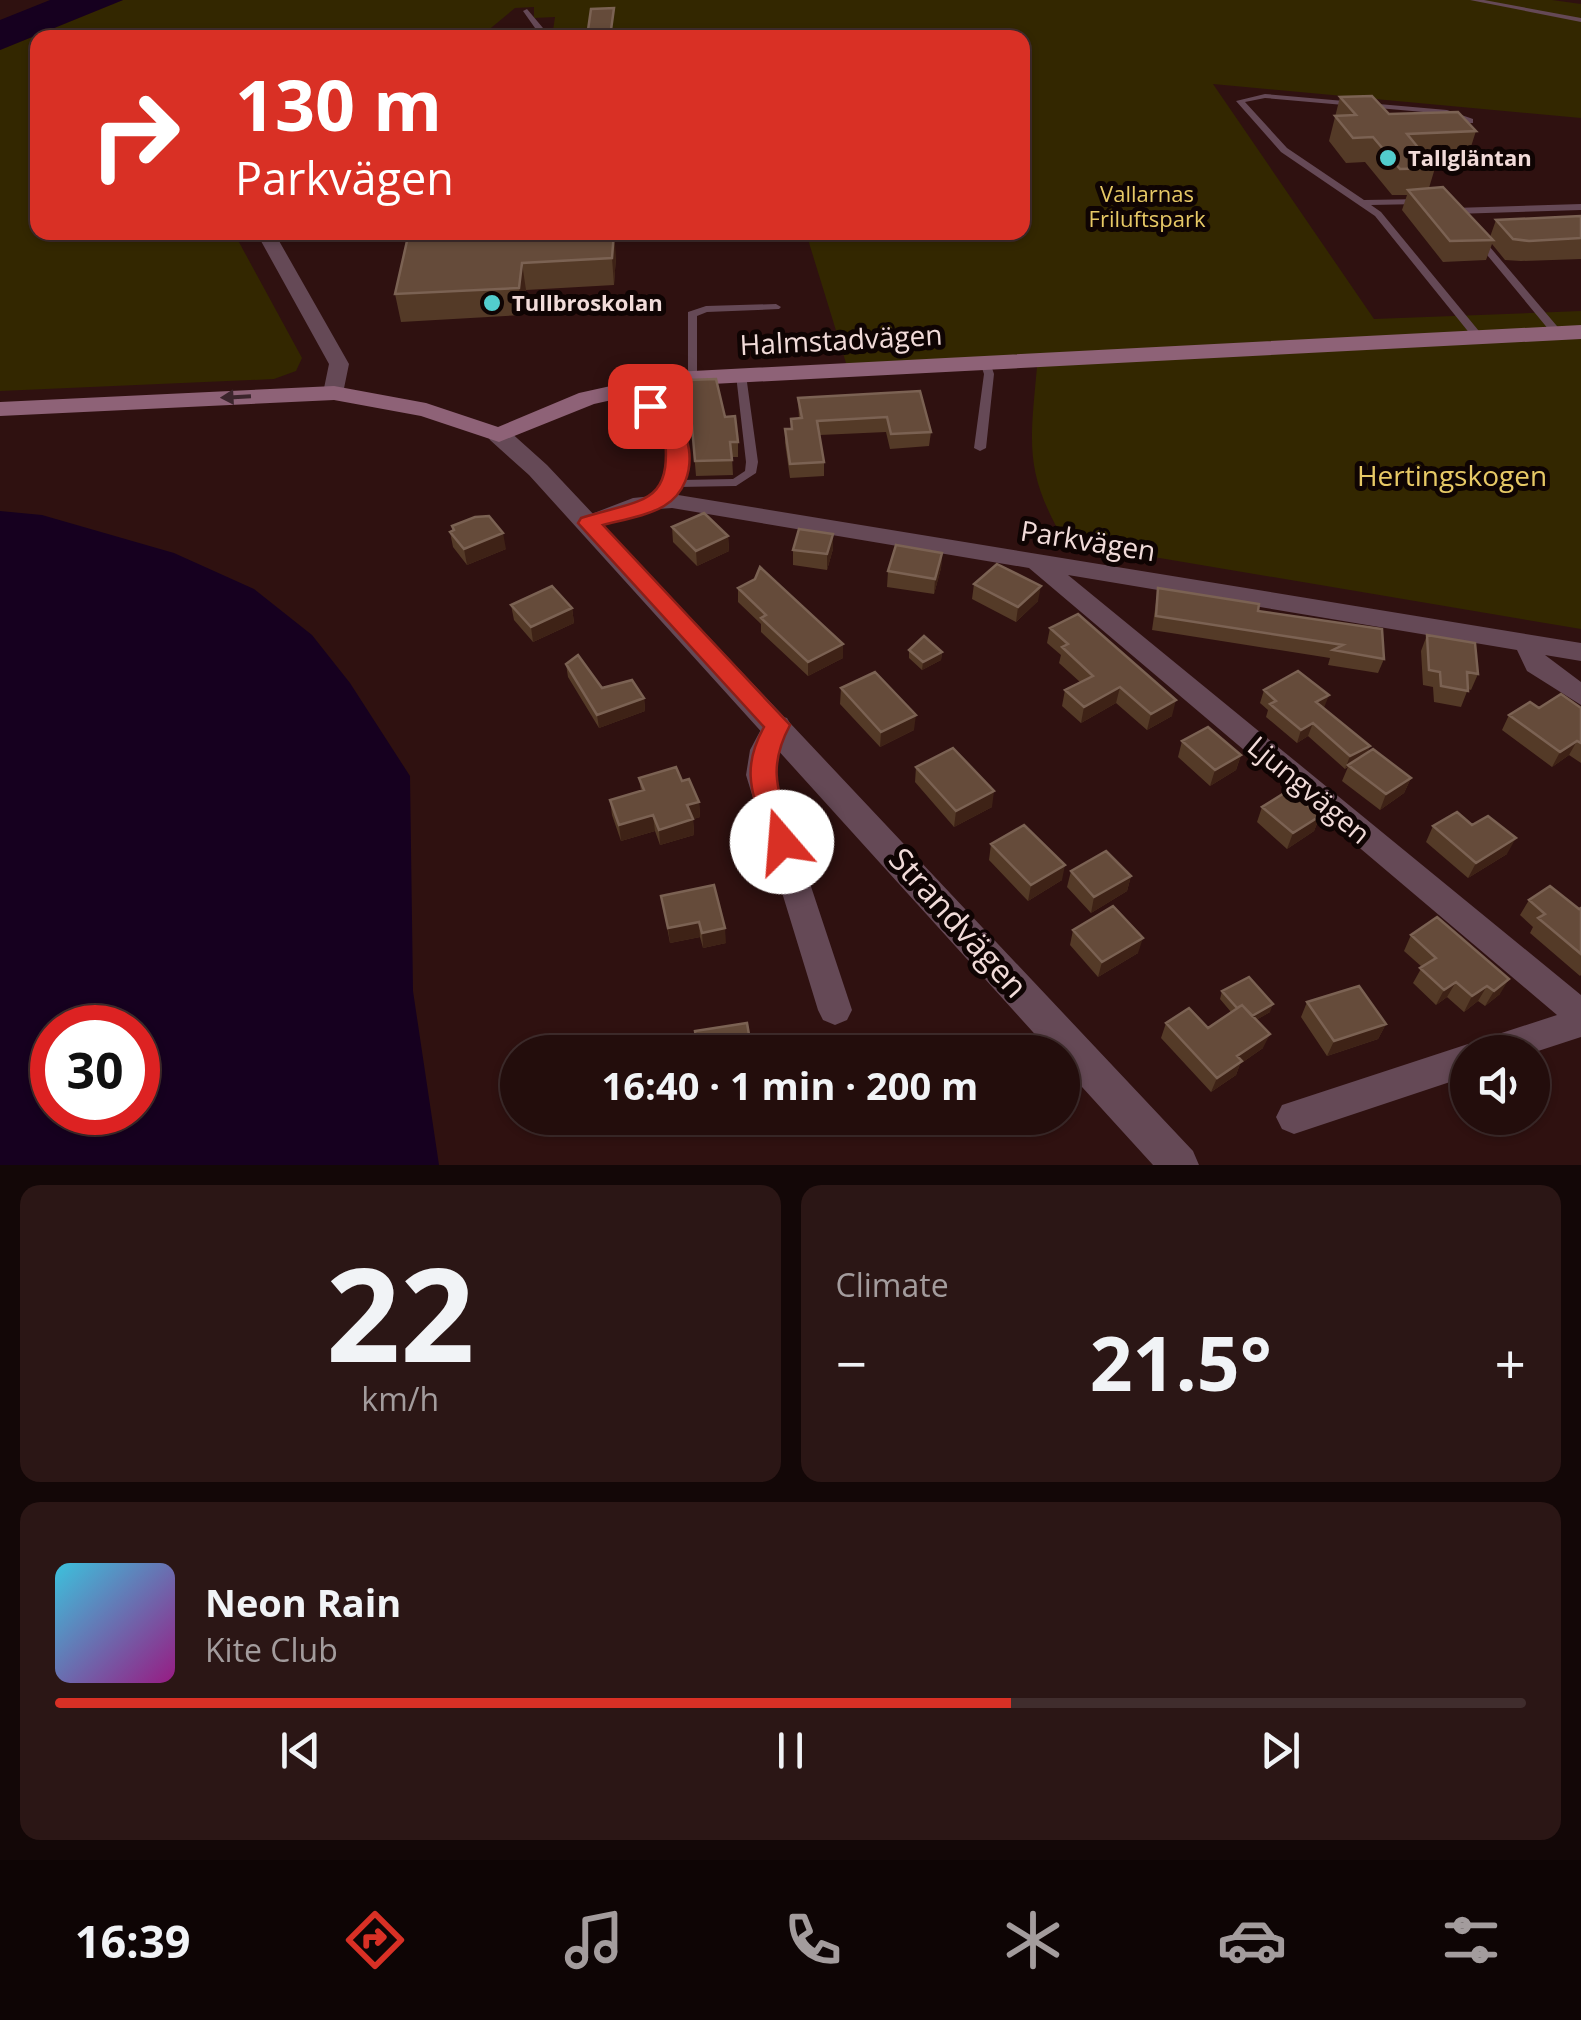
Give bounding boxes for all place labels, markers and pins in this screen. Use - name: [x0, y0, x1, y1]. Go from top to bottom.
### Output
- place label: Tallgläntan: [1408, 142, 1532, 172]
- marker: Tallgläntan: [1377, 147, 1399, 169]
- place label: Tullbroskolan: [512, 287, 663, 317]
- marker: Tullbroskolan: [481, 292, 503, 314]
- pin: [608, 364, 693, 449]

